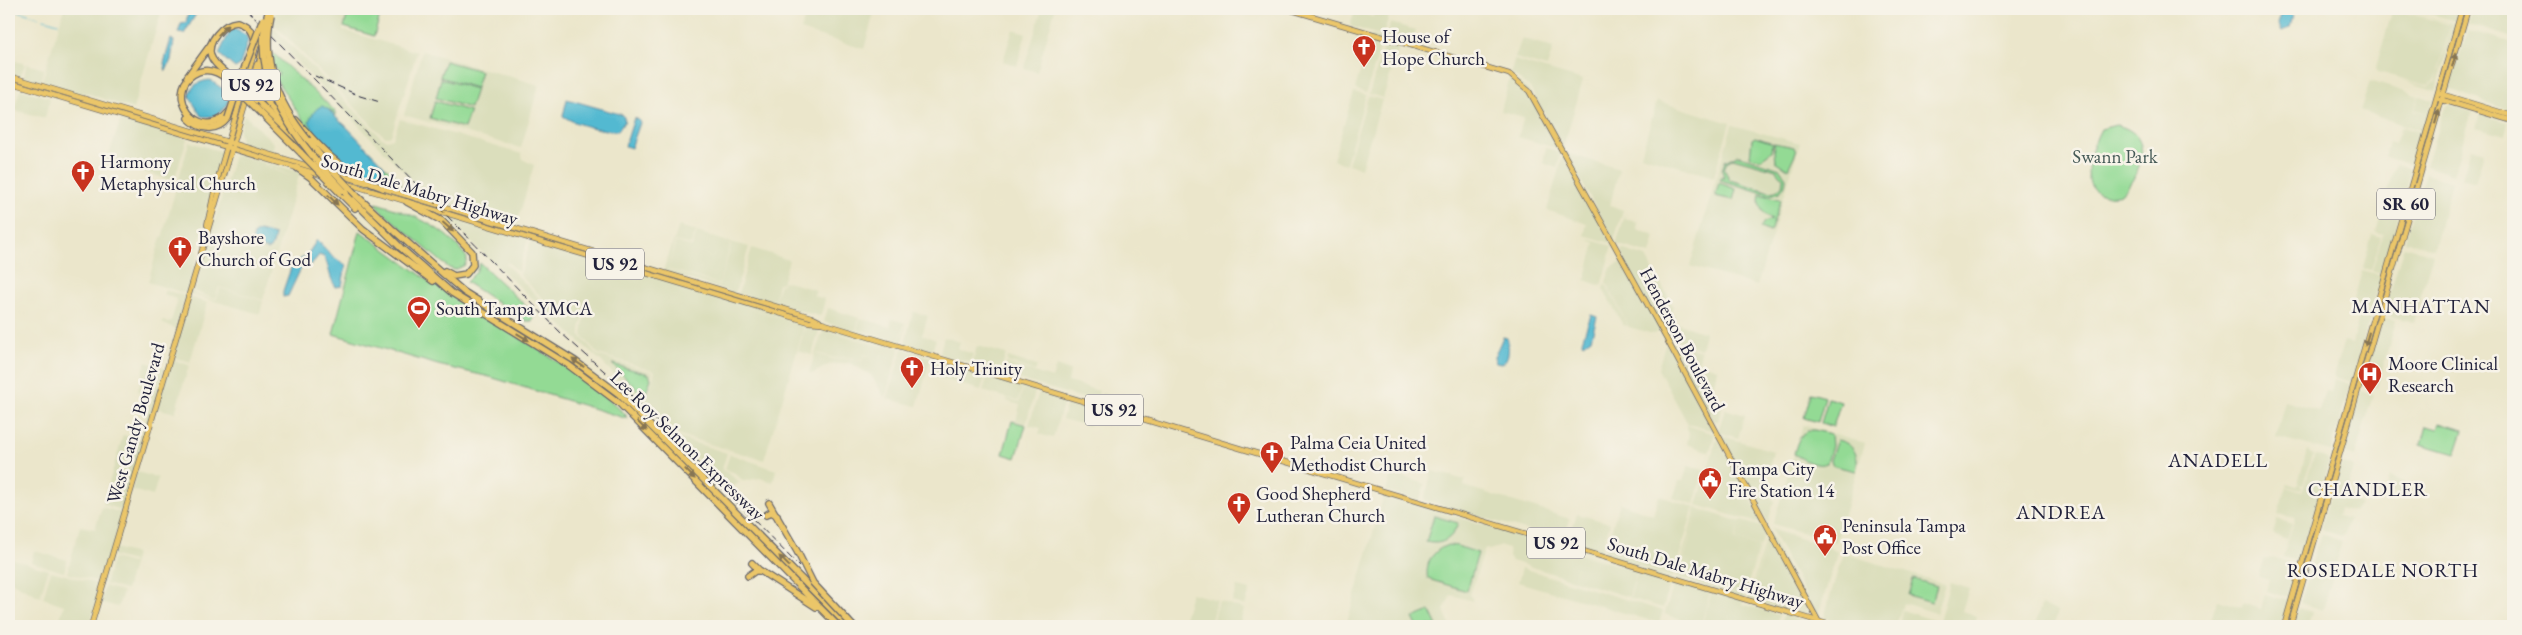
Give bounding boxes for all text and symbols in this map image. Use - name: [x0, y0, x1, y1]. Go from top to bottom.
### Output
- one-way arrow: [217, 24, 229, 36]
- place label: House of Hope Church: [1382, 24, 1485, 71]
- church icon: House of Hope Church: [1351, 34, 1377, 68]
- one-way arrow: [2450, 52, 2458, 67]
- road number: US 92: [222, 70, 280, 100]
- one-way arrow: [2434, 110, 2442, 125]
- park label: Swann Park: [2072, 144, 2159, 169]
- street label: South Dale Mabry Highway: [319, 148, 522, 231]
- place label: Harmony Metaphysical Church: [100, 149, 256, 196]
- church icon: Harmony Metaphysical Church: [70, 159, 96, 193]
- road number: SR 60: [2377, 188, 2435, 220]
- one-way arrow: [327, 194, 339, 206]
- one-way arrow: [442, 221, 454, 233]
- place label: Bayshore Church of God: [198, 225, 311, 272]
- church icon: Bayshore Church of God: [167, 235, 193, 269]
- road number: US 92: [586, 248, 644, 280]
- street label: Henderson Boulevard: [1634, 263, 1731, 416]
- district label: MANHATTAN: [2351, 293, 2491, 319]
- sports icon: South Tampa YMCA: [406, 295, 432, 329]
- place label: South Tampa YMCA: [436, 296, 593, 321]
- one-way arrow: [517, 332, 530, 341]
- one-way arrow: [2362, 332, 2370, 347]
- street label: West Gandy Boulevard: [101, 339, 170, 506]
- place label: Moore Clinical Research: [2388, 351, 2499, 398]
- church icon: Holy Trinity: [899, 355, 925, 389]
- place label: Holy Trinity: [930, 356, 1023, 381]
- one-way arrow: [571, 358, 585, 367]
- hospital icon: Moore Clinical Research: [2357, 361, 2383, 395]
- street label: Lee Roy Selmon Expressway: [605, 365, 771, 526]
- road number: US 92: [1085, 394, 1143, 426]
- one-way arrow: [636, 419, 648, 431]
- place label: Palma Ceia United Methodist Church: [1290, 430, 1427, 477]
- church icon: Palma Ceia United Methodist Church: [1259, 440, 1285, 474]
- district label: ANADELL: [2167, 447, 2268, 473]
- place label: Tampa City Fire Station 14: [1728, 456, 1835, 503]
- public building icon: Tampa City Fire Station 14: [1697, 466, 1723, 500]
- one-way arrow: [684, 468, 696, 480]
- district label: CHANDLER: [2308, 476, 2428, 502]
- place label: Good Shepherd Lutheran Church: [1256, 481, 1385, 528]
- church icon: Good Shepherd Lutheran Church: [1226, 491, 1252, 525]
- district label: ANDREA: [2015, 499, 2106, 525]
- place label: Peninsula Tampa Post Office: [1842, 513, 1966, 560]
- public building icon: Peninsula Tampa Post Office: [1812, 523, 1838, 557]
- road number: US 92: [1527, 528, 1585, 558]
- street label: South Dale Mabry Highway: [1605, 531, 1808, 614]
- one-way arrow: [778, 555, 790, 567]
- district label: ROSEDALE NORTH: [2287, 557, 2479, 583]

